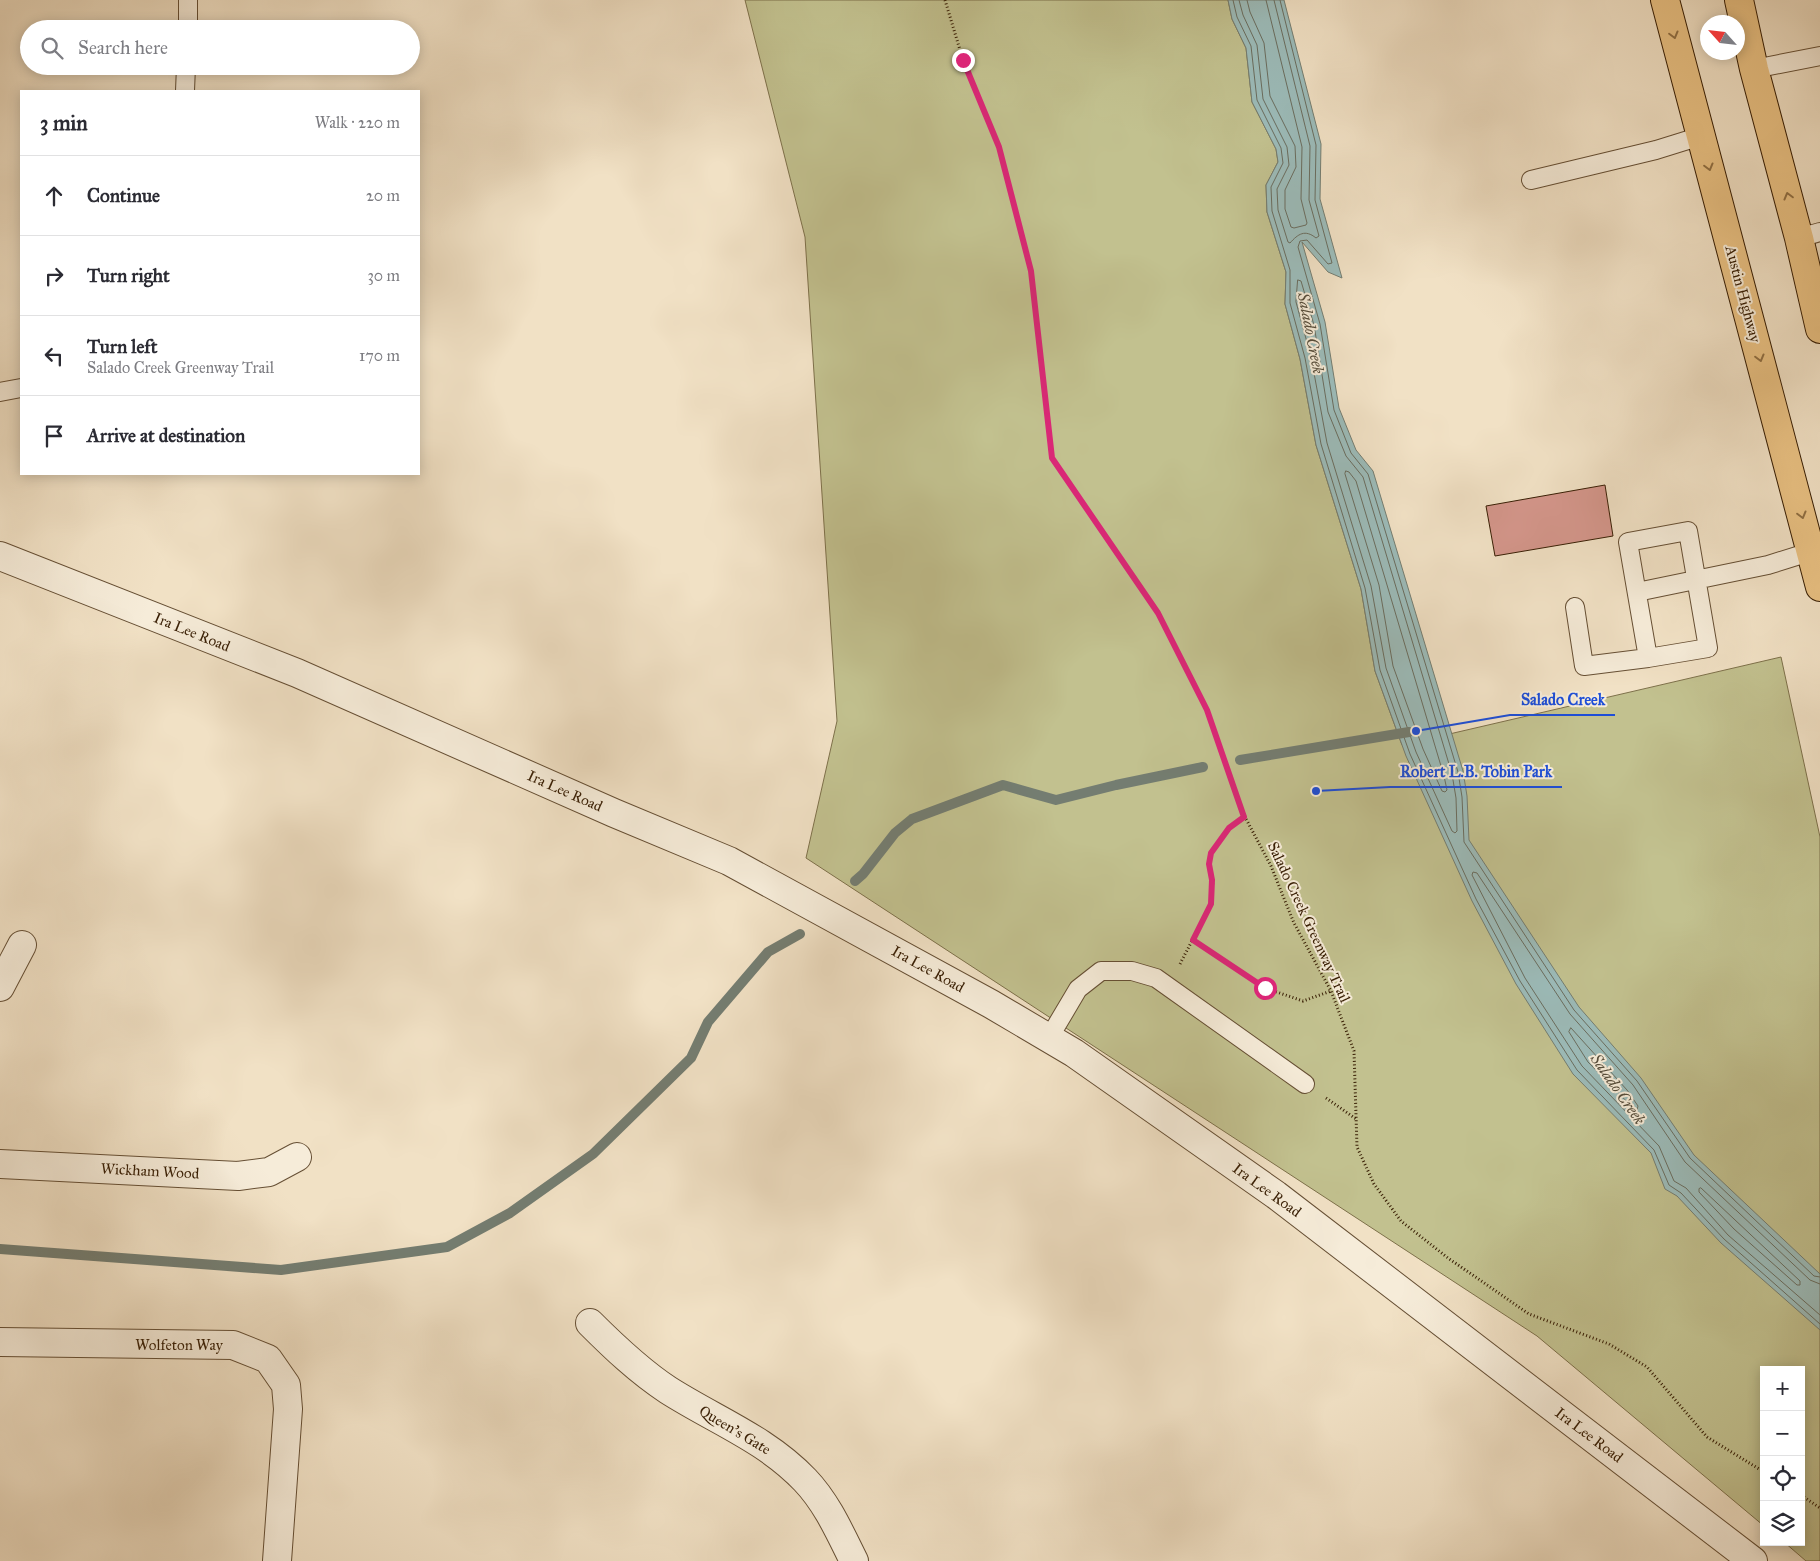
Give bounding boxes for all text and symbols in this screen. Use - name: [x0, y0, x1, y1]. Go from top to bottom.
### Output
- north arrow: [1700, 15, 1745, 60]
- search box: [20, 20, 420, 75]
- one-way arrow: [1668, 30, 1679, 39]
- icon: search: [38, 34, 66, 62]
- text: Search here: [78, 36, 168, 59]
- route end: [952, 49, 975, 72]
- text: 3 min: [40, 110, 88, 136]
- text: Walk · 220 m: [315, 113, 400, 132]
- one-way arrow: [1703, 163, 1714, 172]
- icon: ahead: [40, 182, 68, 210]
- text: Continue: [87, 184, 160, 207]
- text: 20 m: [366, 186, 400, 205]
- one-way arrow: [1783, 192, 1794, 201]
- street label: Austin Highway: [1721, 243, 1765, 345]
- icon: right: [40, 262, 68, 290]
- text: Turn right: [87, 264, 170, 287]
- text: 30 m: [367, 266, 400, 285]
- water label: Salado Creek: [1294, 290, 1328, 375]
- text: Turn left: [87, 335, 157, 358]
- icon: left: [40, 342, 68, 370]
- text: 170 m: [359, 346, 400, 365]
- one-way arrow: [1754, 354, 1765, 362]
- text: Salado Creek Greenway Trail: [87, 358, 274, 377]
- icon: arrive: [40, 422, 68, 450]
- text: Arrive at destination: [87, 424, 245, 447]
- one-way arrow: [1796, 510, 1806, 519]
- street label: Ira Lee Road: [151, 609, 233, 656]
- callout: Salado Creek: [1510, 684, 1615, 715]
- text: Salado Creek: [1521, 690, 1606, 709]
- callout: Robert L.B. Tobin Park: [1390, 756, 1562, 787]
- text: Robert L.B. Tobin Park: [1400, 762, 1553, 781]
- street label: Ira Lee Road: [525, 766, 606, 816]
- street label: Salado Creek Greenway Trail: [1264, 839, 1355, 1006]
- street label: Ira Lee Road: [888, 942, 968, 997]
- route start: [1254, 977, 1277, 1000]
- water label: Salado Creek: [1586, 1049, 1649, 1128]
- street label: Wickham Wood: [100, 1159, 200, 1183]
- street label: Ira Lee Road: [1229, 1159, 1305, 1221]
- street label: Wolfeton Way: [135, 1336, 224, 1354]
- map controls: [1760, 1366, 1805, 1546]
- button: +: [1760, 1366, 1805, 1411]
- street label: Queen's Gate: [696, 1402, 774, 1458]
- street label: Ira Lee Road: [1551, 1404, 1627, 1467]
- button: −: [1760, 1411, 1805, 1456]
- button: locate: [1760, 1456, 1805, 1501]
- button: layers: [1760, 1501, 1805, 1546]

